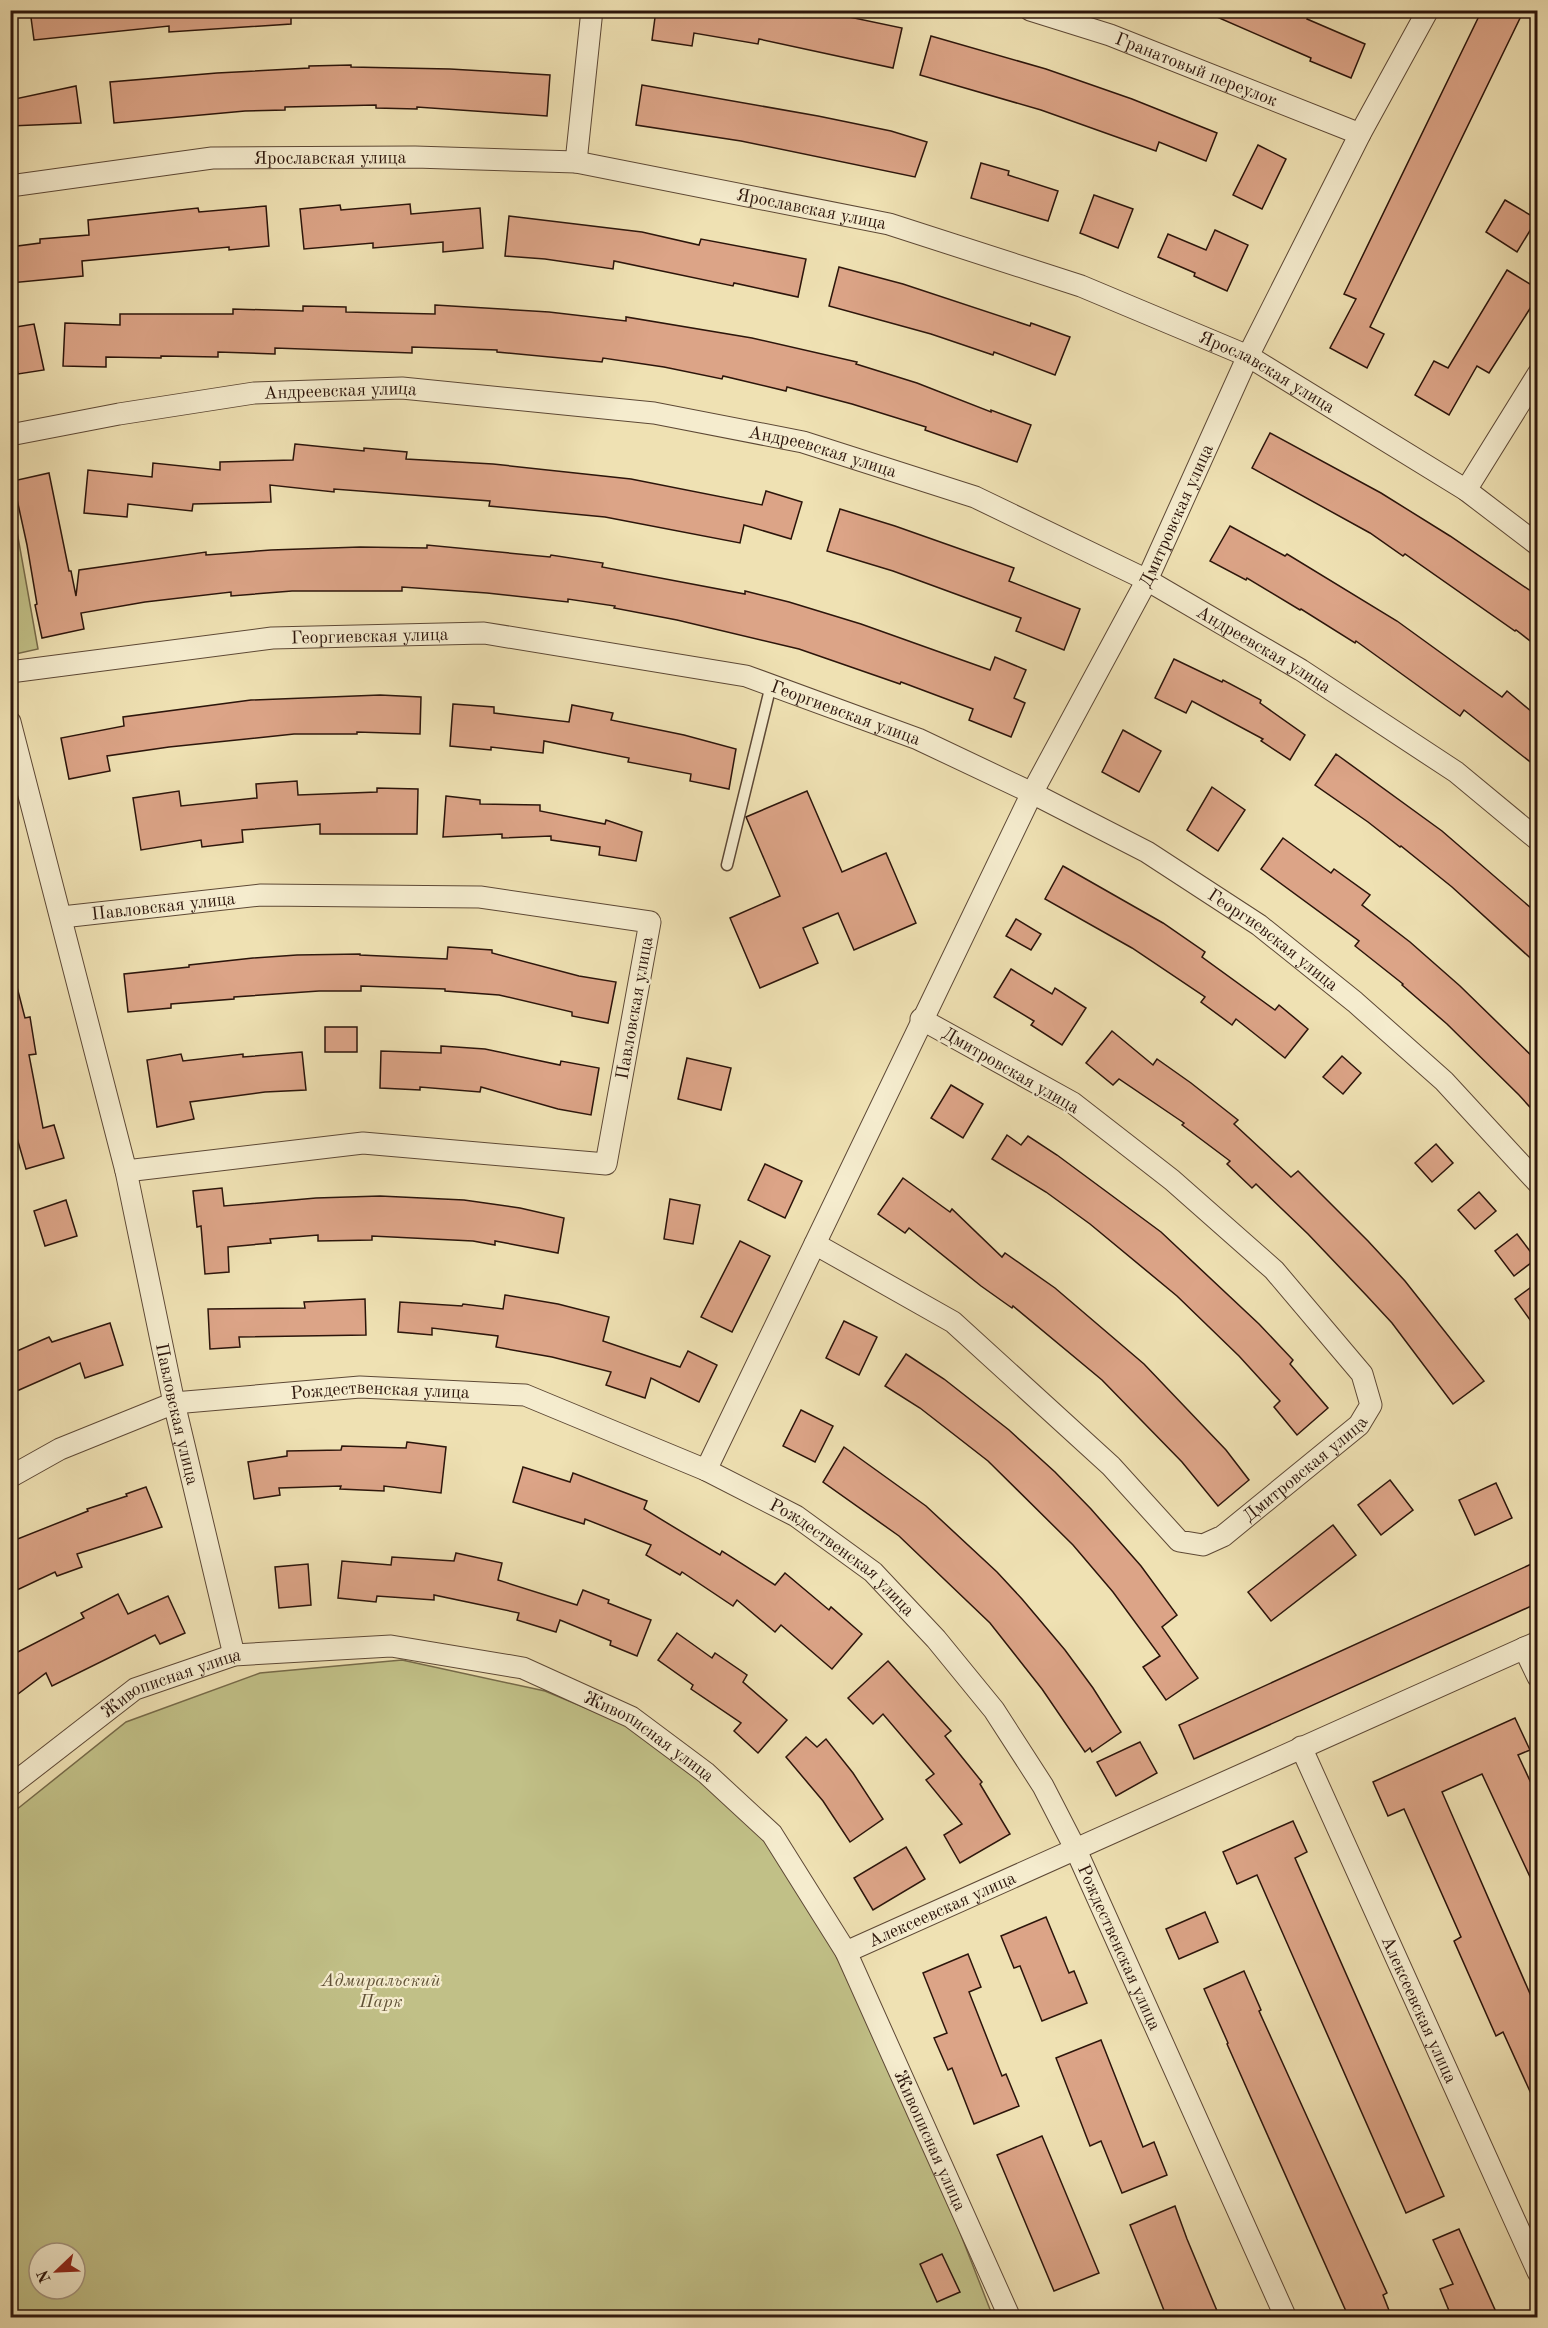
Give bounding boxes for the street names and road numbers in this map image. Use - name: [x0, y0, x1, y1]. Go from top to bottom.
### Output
- street label: Гранатовый переулок: [1113, 30, 1280, 110]
- street label: Ярославская улица: [254, 149, 406, 168]
- street label: Ярославская улица: [735, 186, 888, 233]
- street label: Ярославская улица: [1196, 328, 1338, 417]
- street label: Андреевская улица: [263, 380, 418, 403]
- street label: Андреевская улица: [747, 424, 899, 481]
- street label: Дмитровская улица: [1137, 442, 1217, 591]
- street label: Андреевская улица: [1193, 603, 1334, 697]
- street label: Георгиевская улица: [291, 626, 449, 648]
- street label: Георгиевская улица: [768, 678, 923, 749]
- street label: Георгиевская улица: [1204, 886, 1341, 995]
- street label: Павловская улица: [91, 890, 236, 924]
- street label: Павловская улица: [614, 935, 656, 1081]
- street label: Дмитровская улица: [939, 1024, 1082, 1117]
- street label: Павловская улица: [152, 1342, 201, 1487]
- street label: Рождественская улица: [290, 1379, 470, 1403]
- street label: Дмитровская улица: [1240, 1414, 1372, 1526]
- street label: Рождественская улица: [767, 1496, 918, 1620]
- street label: Живописная улица: [98, 1647, 242, 1722]
- street label: Живописная улица: [581, 1689, 717, 1786]
- street label: Рождественская улица: [1074, 1862, 1164, 2033]
- street label: Алексеевская улица: [866, 1869, 1019, 1951]
- street label: Алексеевская улица: [1378, 1933, 1460, 2086]
- street label: Живописная улица: [890, 2068, 969, 2214]

